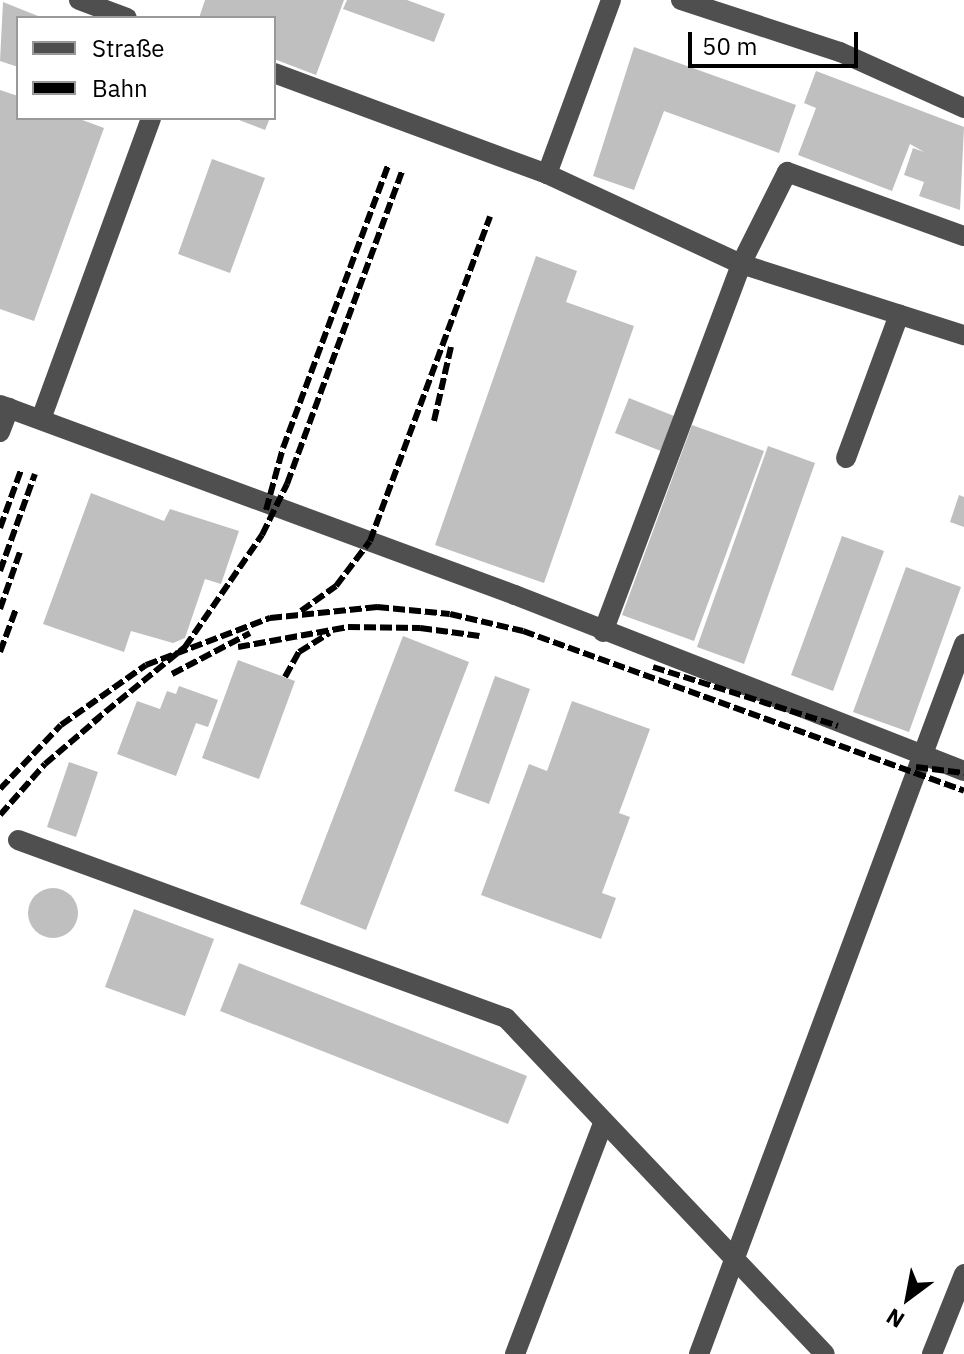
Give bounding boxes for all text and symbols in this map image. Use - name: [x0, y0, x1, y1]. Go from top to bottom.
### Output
- legend: [16, 16, 276, 120]
- scale bar: [692, 16, 862, 66]
- text: 50 m: [702, 30, 757, 62]
- text: Straße: [92, 32, 164, 64]
- text: Bahn: [92, 72, 148, 104]
- north arrow: [868, 1258, 948, 1338]
- text: N: [881, 1302, 909, 1335]

